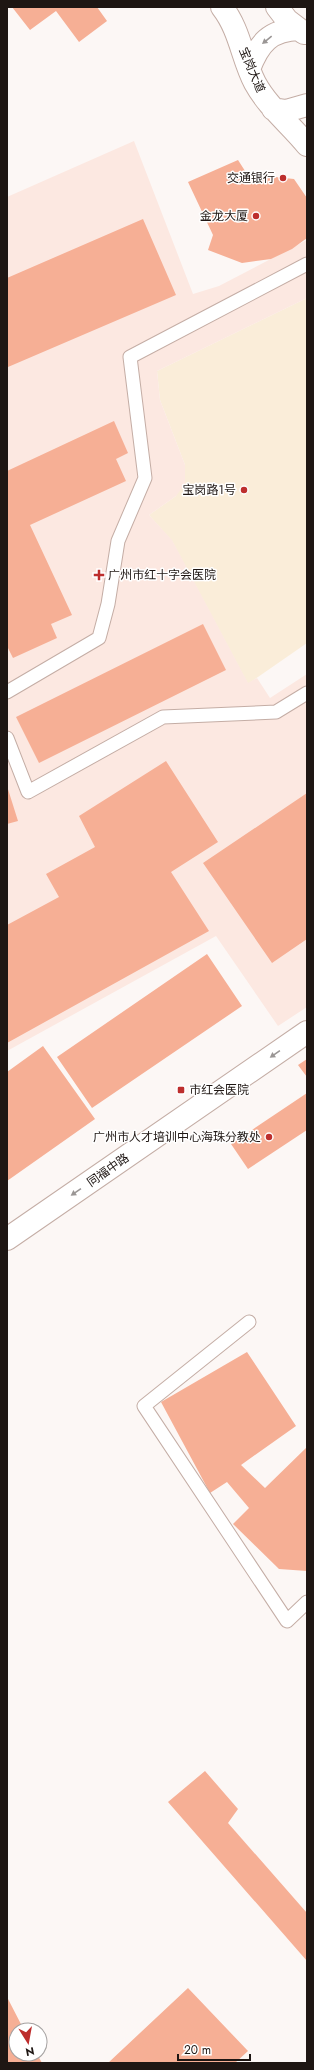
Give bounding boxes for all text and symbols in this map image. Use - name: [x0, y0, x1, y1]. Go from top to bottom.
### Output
- one-way arrow: [262, 36, 273, 44]
- street label: 宝岗大道: [234, 44, 270, 96]
- place label: 交通银行: [227, 169, 275, 187]
- marker: 交通银行: [278, 173, 288, 183]
- place label: 金龙大厦: [200, 207, 248, 225]
- marker: 金龙大厦: [251, 211, 261, 221]
- place label: 宝岗路1号: [183, 481, 236, 499]
- marker: 宝岗路1号: [239, 485, 249, 495]
- place label: 广州市红十字会医院: [108, 566, 216, 584]
- marker: 广州市红十字会医院: [93, 569, 105, 581]
- one-way arrow: [270, 1050, 280, 1058]
- place label: 市红会医院: [189, 1081, 249, 1099]
- marker: 市红会医院: [176, 1085, 186, 1095]
- place label: 广州市人才培训中心海珠分教处: [93, 1128, 261, 1146]
- marker: 广州市人才培训中心海珠分教处: [264, 1132, 274, 1142]
- street label: 同福中路: [83, 1149, 133, 1191]
- one-way arrow: [70, 1188, 81, 1195]
- north arrow: [8, 2022, 48, 2062]
- scale bar: [178, 2036, 250, 2062]
- text: 20 m: [184, 2041, 211, 2059]
- text: N: [24, 2043, 36, 2061]

